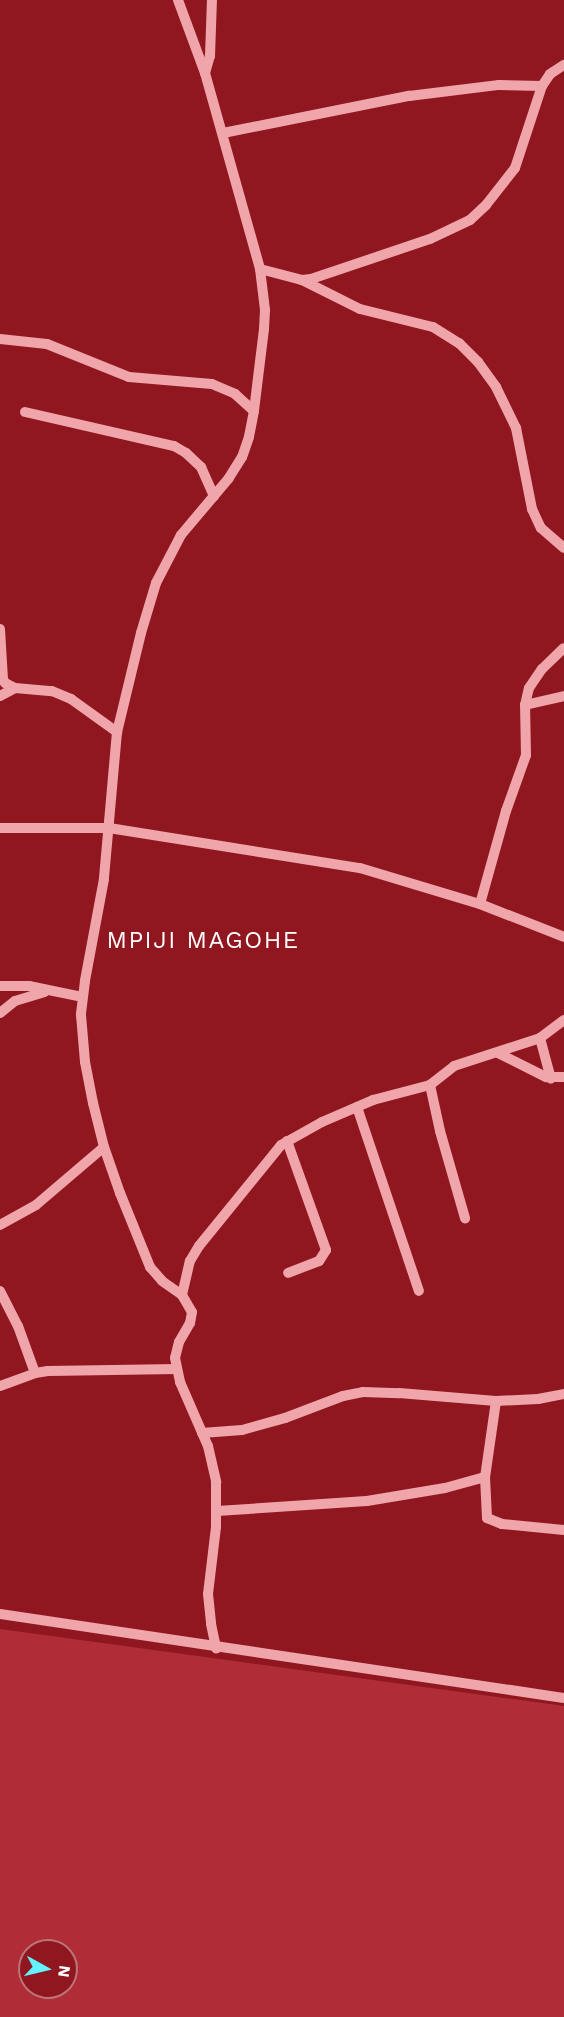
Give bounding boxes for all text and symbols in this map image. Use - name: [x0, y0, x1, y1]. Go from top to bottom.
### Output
- district label: MPIJI MAGOHE: [106, 927, 300, 955]
- north arrow: [18, 1939, 78, 1999]
- text: N: [54, 1964, 75, 1978]

